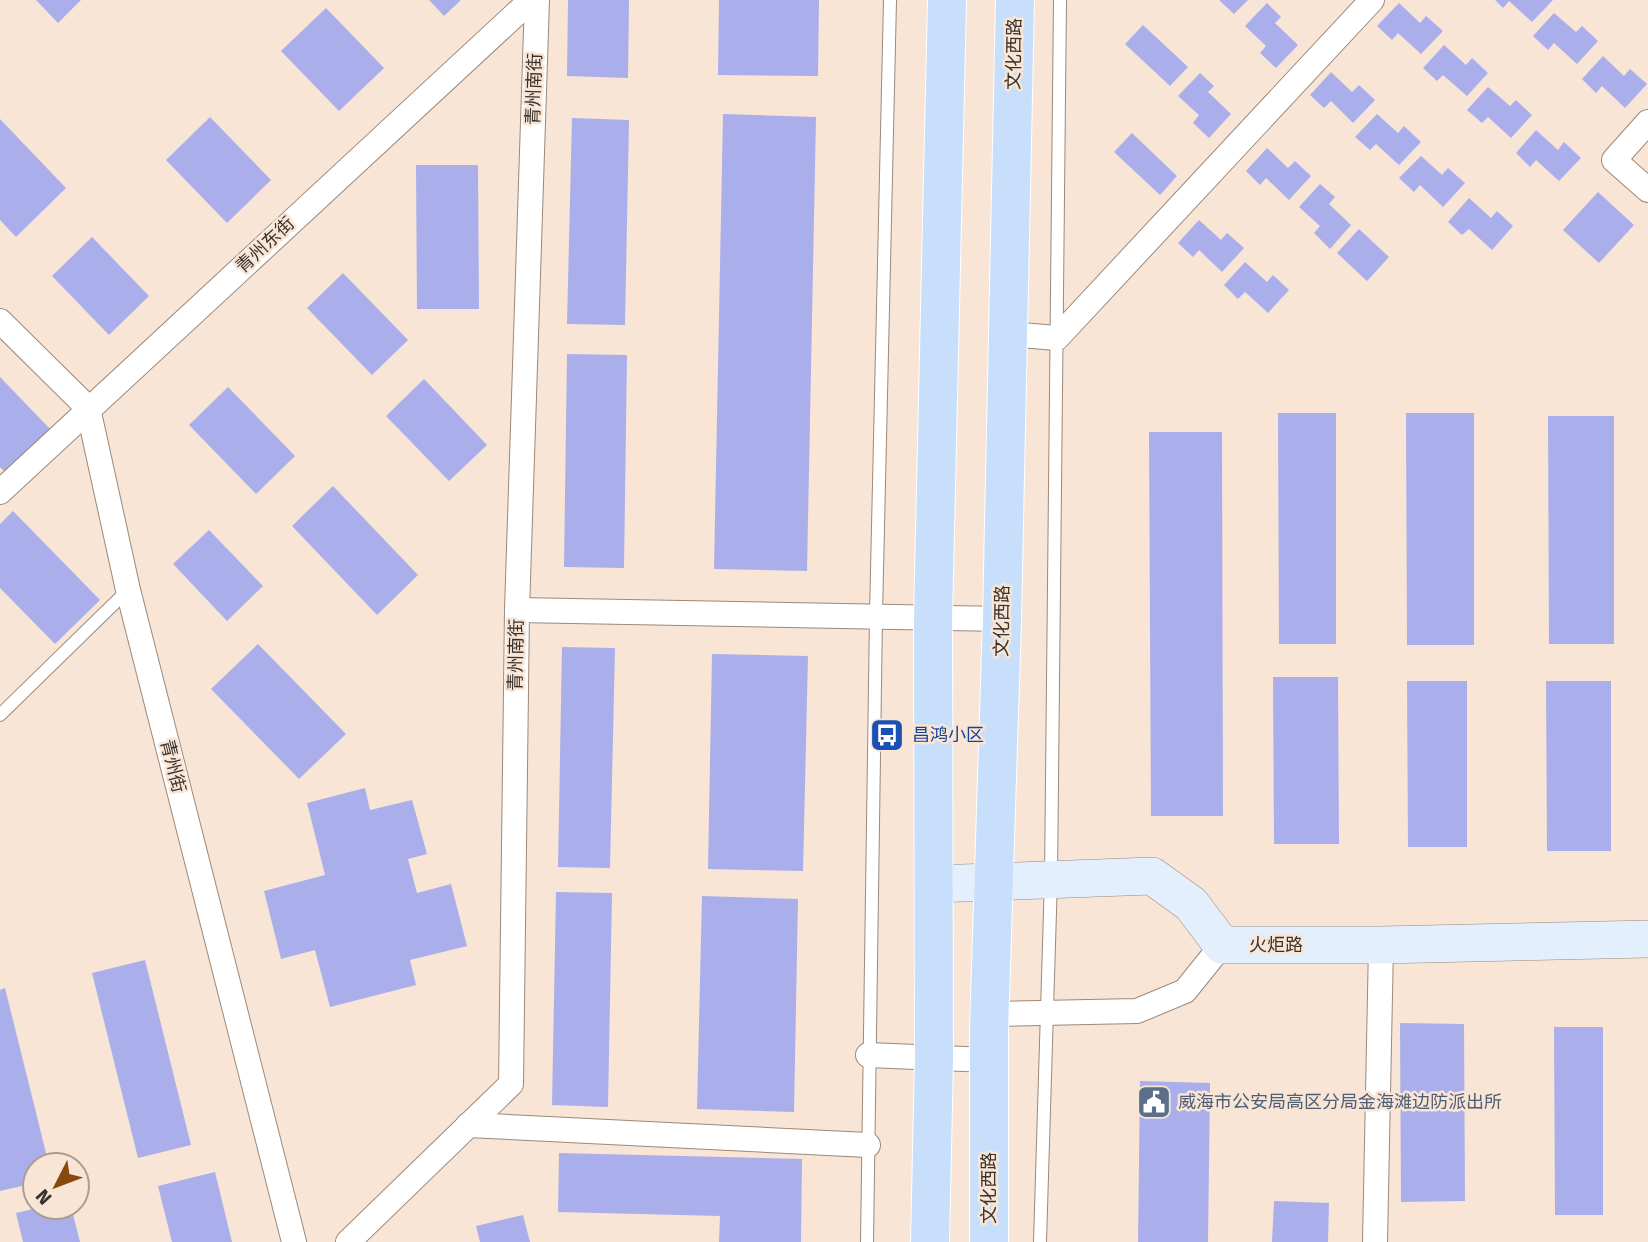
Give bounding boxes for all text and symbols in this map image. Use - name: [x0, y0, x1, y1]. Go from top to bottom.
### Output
- street label: 文化西路: [1002, 18, 1026, 90]
- street label: 青州南街: [522, 53, 546, 125]
- street label: 青州东街: [231, 212, 299, 278]
- street label: 文化西路: [990, 585, 1014, 657]
- street label: 青州南街: [504, 619, 528, 691]
- bus stop icon: 昌鸿小区: [868, 716, 906, 754]
- place label: 昌鸿小区: [912, 724, 984, 746]
- street label: 青州街: [156, 737, 190, 795]
- street label: 火炬路: [1249, 934, 1303, 956]
- public building icon: 威海市公安局高区分局金海滩边防派出所: [1135, 1083, 1173, 1121]
- place label: 威海市公安局高区分局金海滩边防派出所: [1178, 1091, 1502, 1113]
- north arrow: [21, 1151, 91, 1221]
- street label: 文化西路: [978, 1152, 1000, 1224]
- text: N: [31, 1185, 57, 1209]

